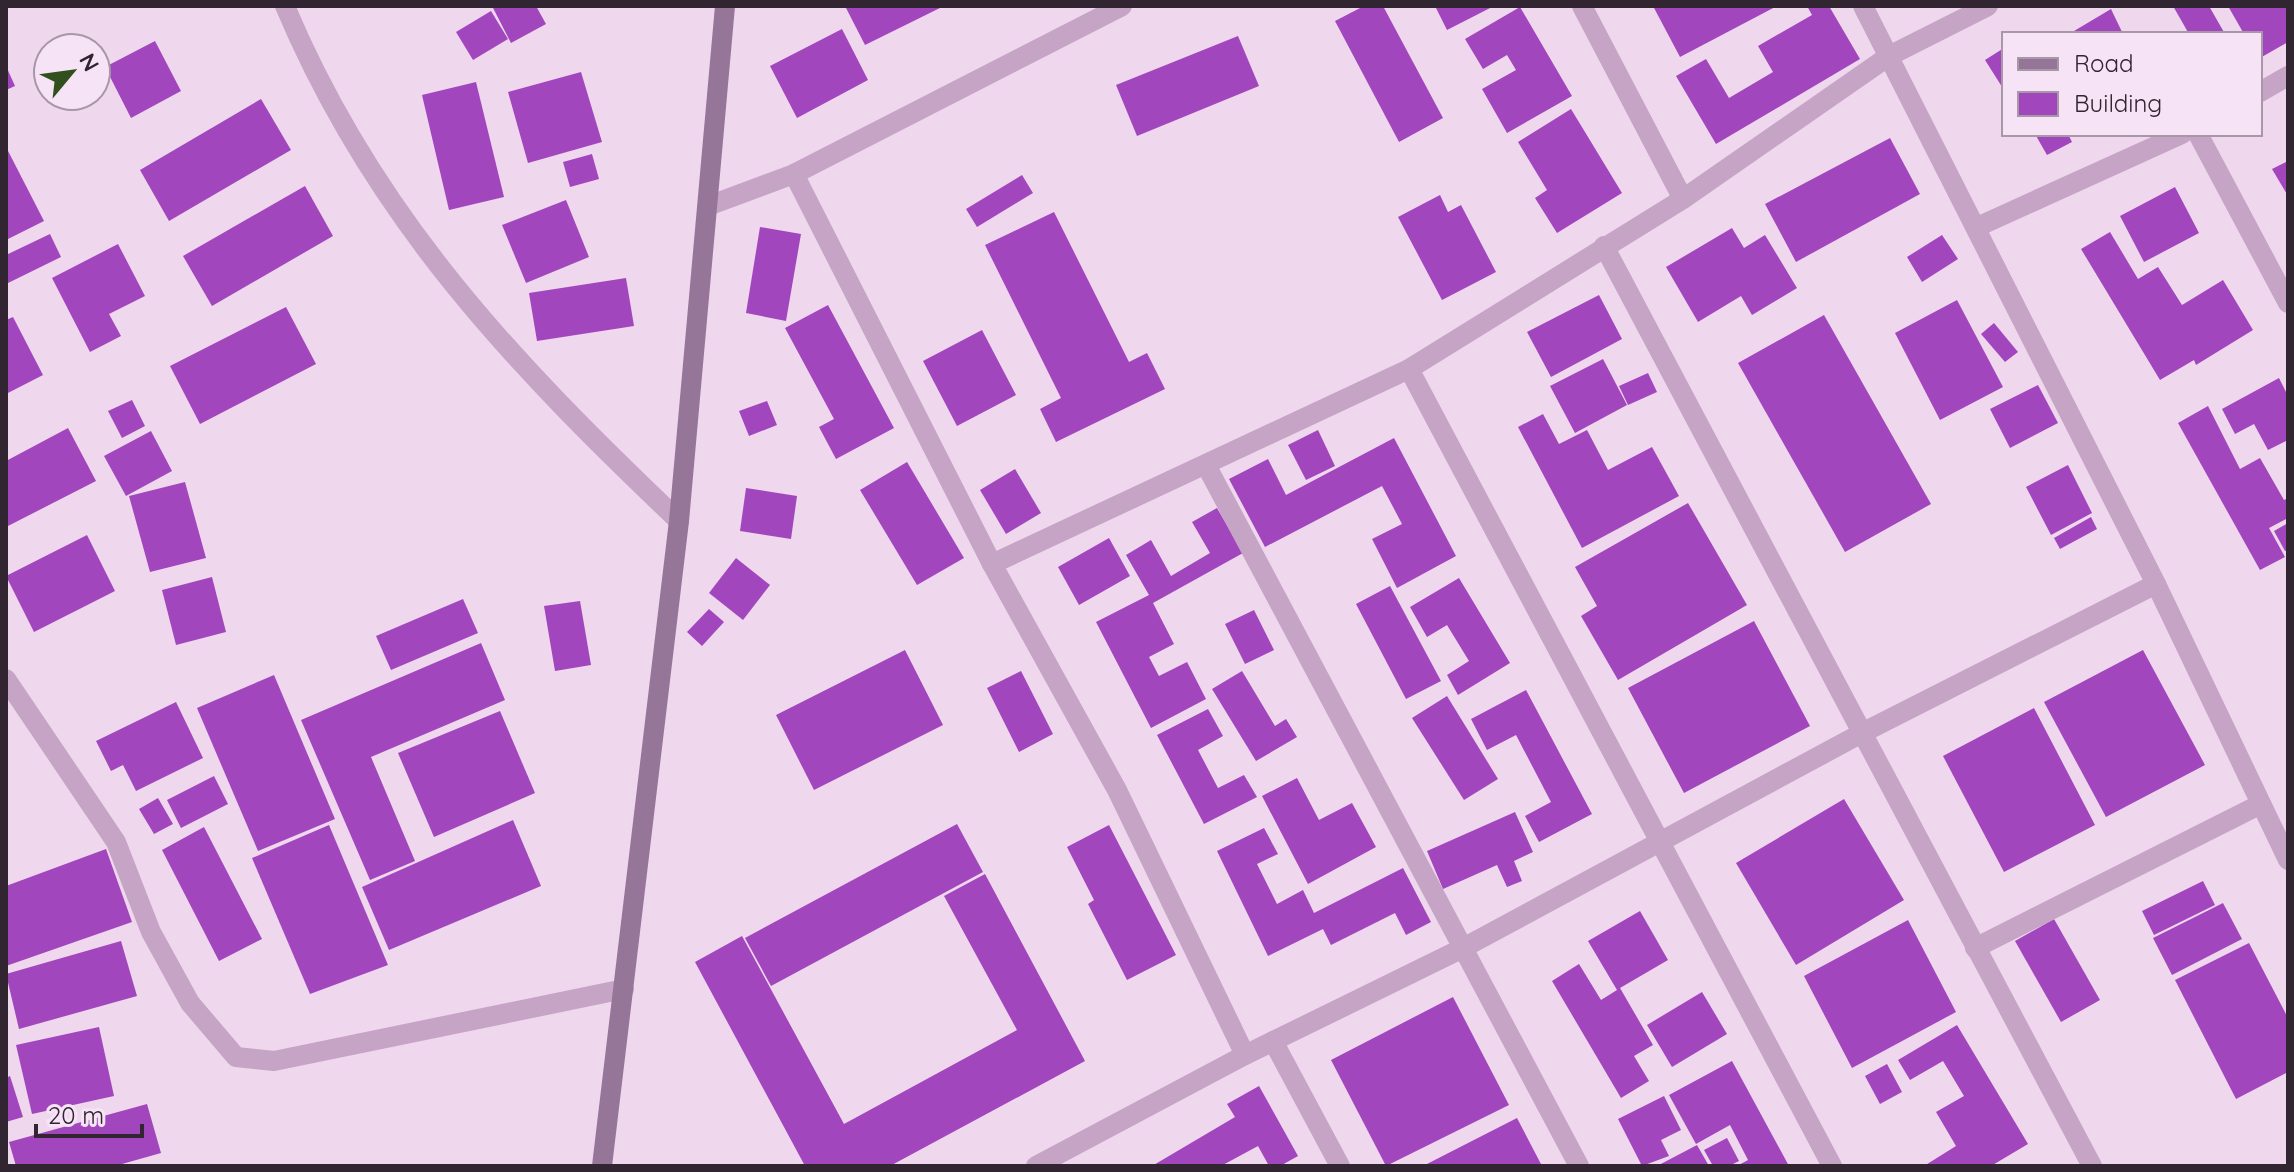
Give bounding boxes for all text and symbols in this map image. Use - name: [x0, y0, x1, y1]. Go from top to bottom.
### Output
- north arrow: [32, 32, 112, 112]
- legend: [2002, 32, 2262, 136]
- text: N: [73, 48, 106, 76]
- text: Road: [2074, 48, 2134, 78]
- text: Building: [2074, 88, 2162, 118]
- scale bar: [36, 1088, 142, 1138]
- text: 20 m: [48, 1100, 104, 1130]

